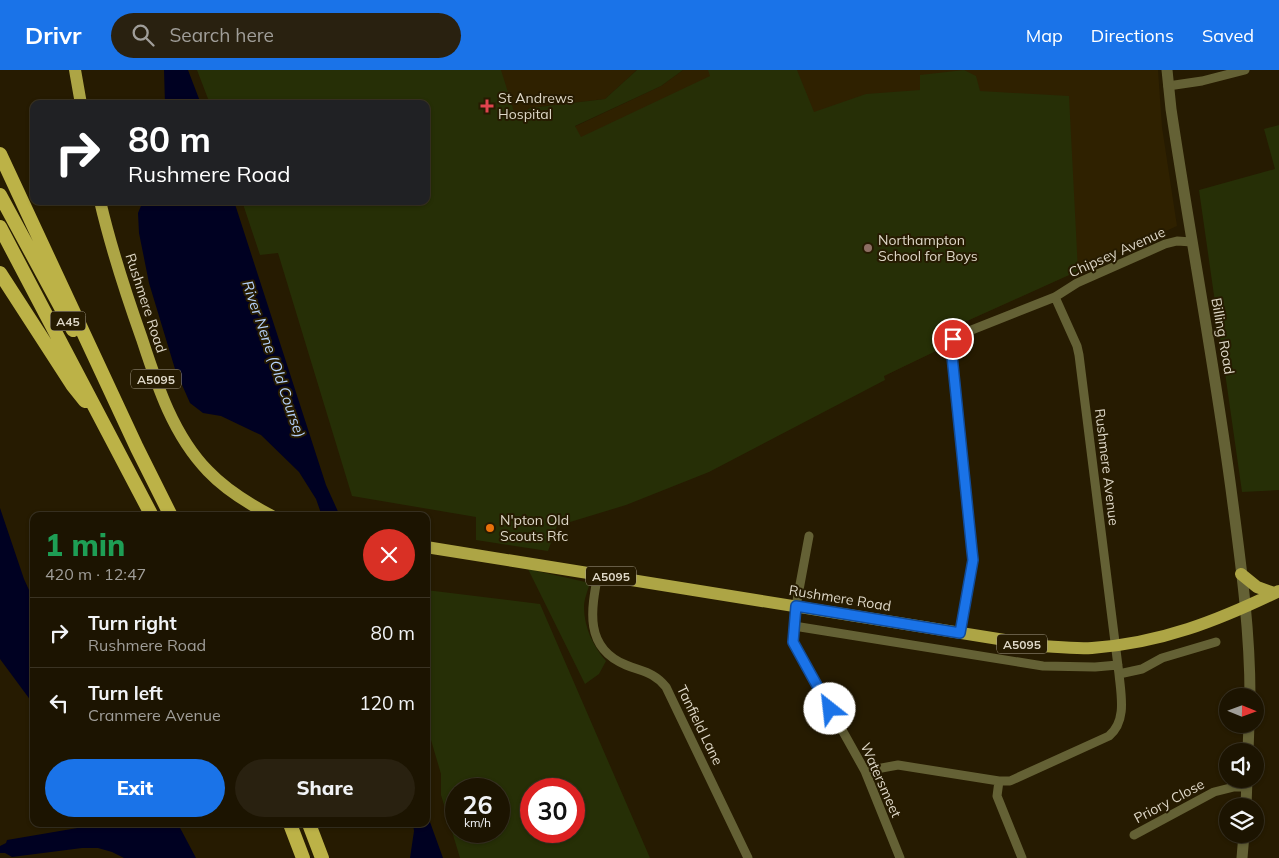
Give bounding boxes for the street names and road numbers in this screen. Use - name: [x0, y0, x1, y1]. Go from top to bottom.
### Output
- street label: Chipsey Avenue: [1066, 223, 1168, 281]
- street label: Rushmere Road: [121, 251, 171, 355]
- street label: Billing Road: [1207, 296, 1239, 376]
- road number: A45: [50, 312, 86, 330]
- road number: A5095: [131, 370, 181, 388]
- street label: Rushmere Avenue: [1091, 407, 1123, 527]
- road number: A5095: [586, 566, 636, 586]
- street label: Rushmere Road: [788, 581, 892, 615]
- road number: A5095: [997, 634, 1047, 654]
- street label: Tanfield Lane: [673, 682, 727, 768]
- street label: Watersmeet: [857, 740, 906, 820]
- street label: Priory Close: [1131, 775, 1207, 827]

